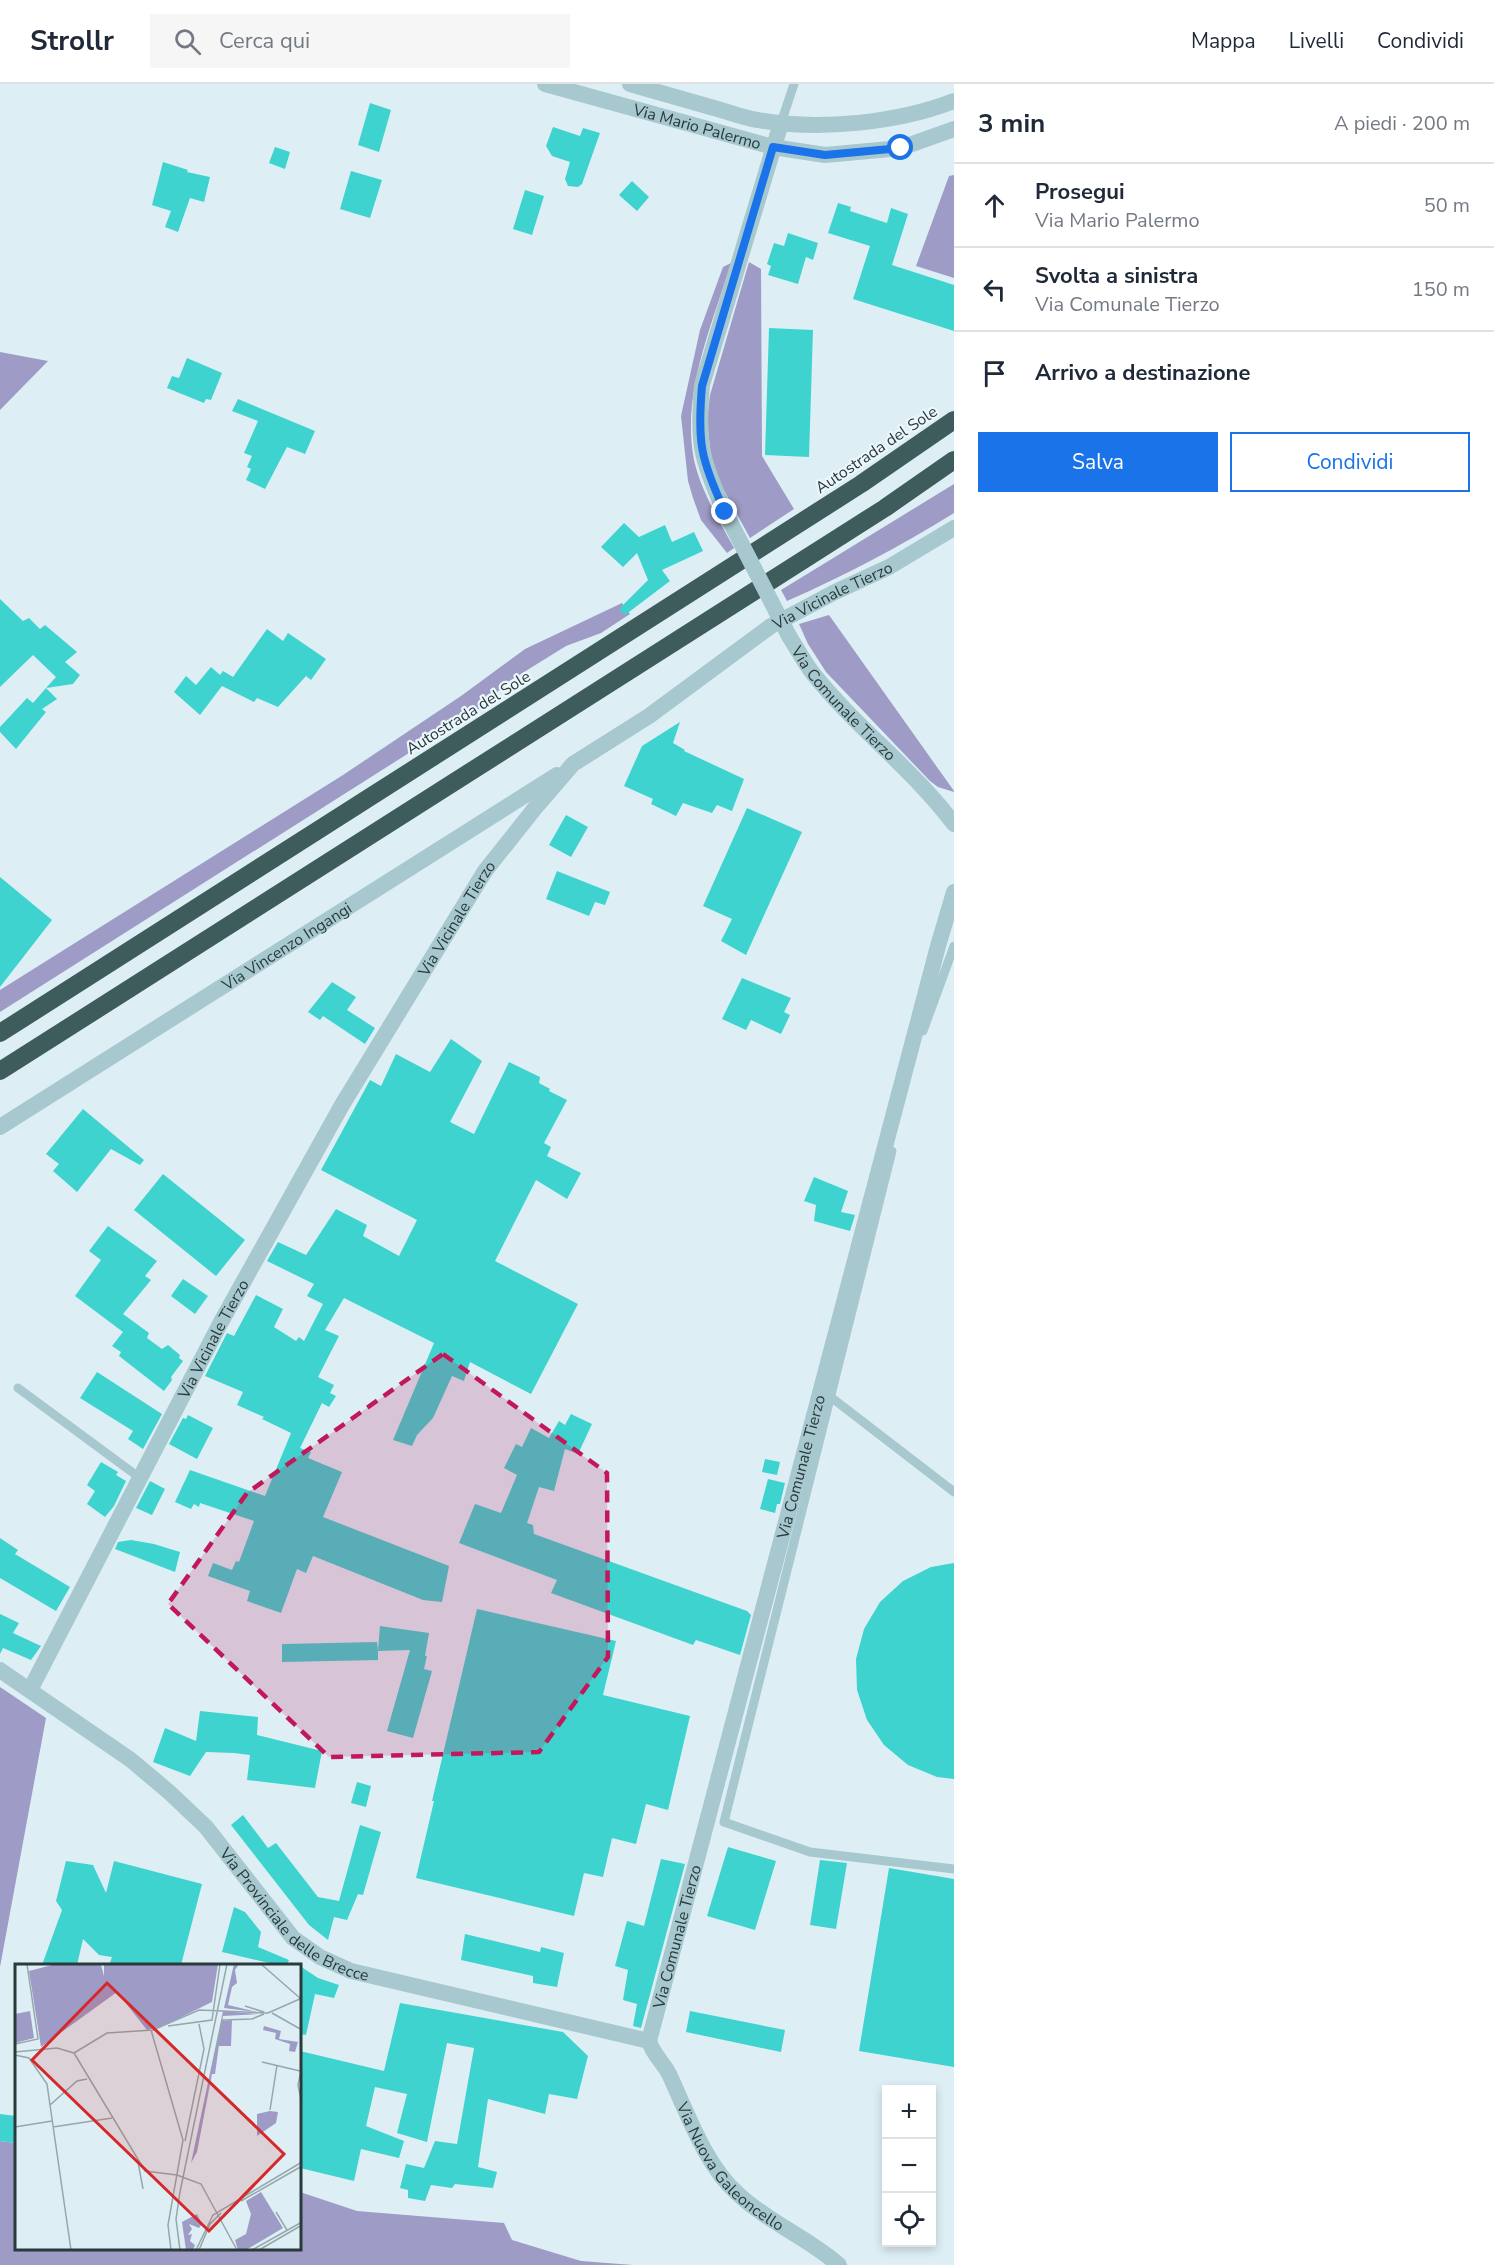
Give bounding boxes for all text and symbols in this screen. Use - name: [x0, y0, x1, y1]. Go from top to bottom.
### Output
- search box: [150, 14, 570, 68]
- text: Strollr: [30, 22, 114, 60]
- icon: search: [171, 25, 204, 58]
- text: Cerca qui: [219, 26, 310, 56]
- text: Mappa: [1191, 27, 1256, 55]
- text: Livelli: [1289, 27, 1344, 55]
- text: Condividi: [1377, 27, 1464, 55]
- street label: Via Mario Palermo: [630, 99, 764, 155]
- text: 3 min: [978, 106, 1045, 141]
- text: A piedi · 200 m: [1334, 110, 1470, 137]
- route start: [887, 134, 913, 160]
- text: Prosegui: [1035, 177, 1125, 207]
- icon: ahead: [978, 189, 1011, 222]
- text: 50 m: [1424, 192, 1470, 219]
- text: Via Mario Palermo: [1035, 207, 1200, 234]
- text: Svolta a sinistra: [1035, 261, 1198, 291]
- icon: left: [978, 273, 1011, 306]
- text: 150 m: [1412, 276, 1470, 303]
- text: Via Comunale Tierzo: [1035, 291, 1220, 318]
- icon: arrive: [978, 357, 1011, 390]
- text: Arrivo a destinazione: [1035, 358, 1250, 388]
- street label: Autostrada del Sole: [811, 401, 942, 499]
- button: Salva: [978, 432, 1218, 492]
- button: Condividi: [1230, 432, 1470, 492]
- route end: [711, 498, 737, 524]
- street label: Via Vicinale Tierzo: [768, 557, 897, 636]
- street label: Via Comunale Tierzo: [785, 641, 901, 766]
- street label: Autostrada del Sole: [402, 666, 535, 760]
- street label: Via Vicinale Tierzo: [413, 856, 501, 982]
- street label: Via Vincenzo Ingangi: [217, 897, 356, 997]
- street label: Via Vicinale Tierzo: [173, 1276, 255, 1403]
- street label: Via Comunale Tierzo: [772, 1393, 831, 1542]
- street label: Via Provinciale delle Brecce: [214, 1843, 371, 1987]
- street label: Via Comunale Tierzo: [648, 1862, 707, 2012]
- inset map: [15, 1964, 302, 2250]
- map controls: [882, 2085, 936, 2247]
- button: +: [882, 2085, 936, 2139]
- street label: Via Nuova Galeoncello: [671, 2098, 788, 2237]
- button: −: [882, 2139, 936, 2193]
- button: locate: [882, 2193, 936, 2247]

